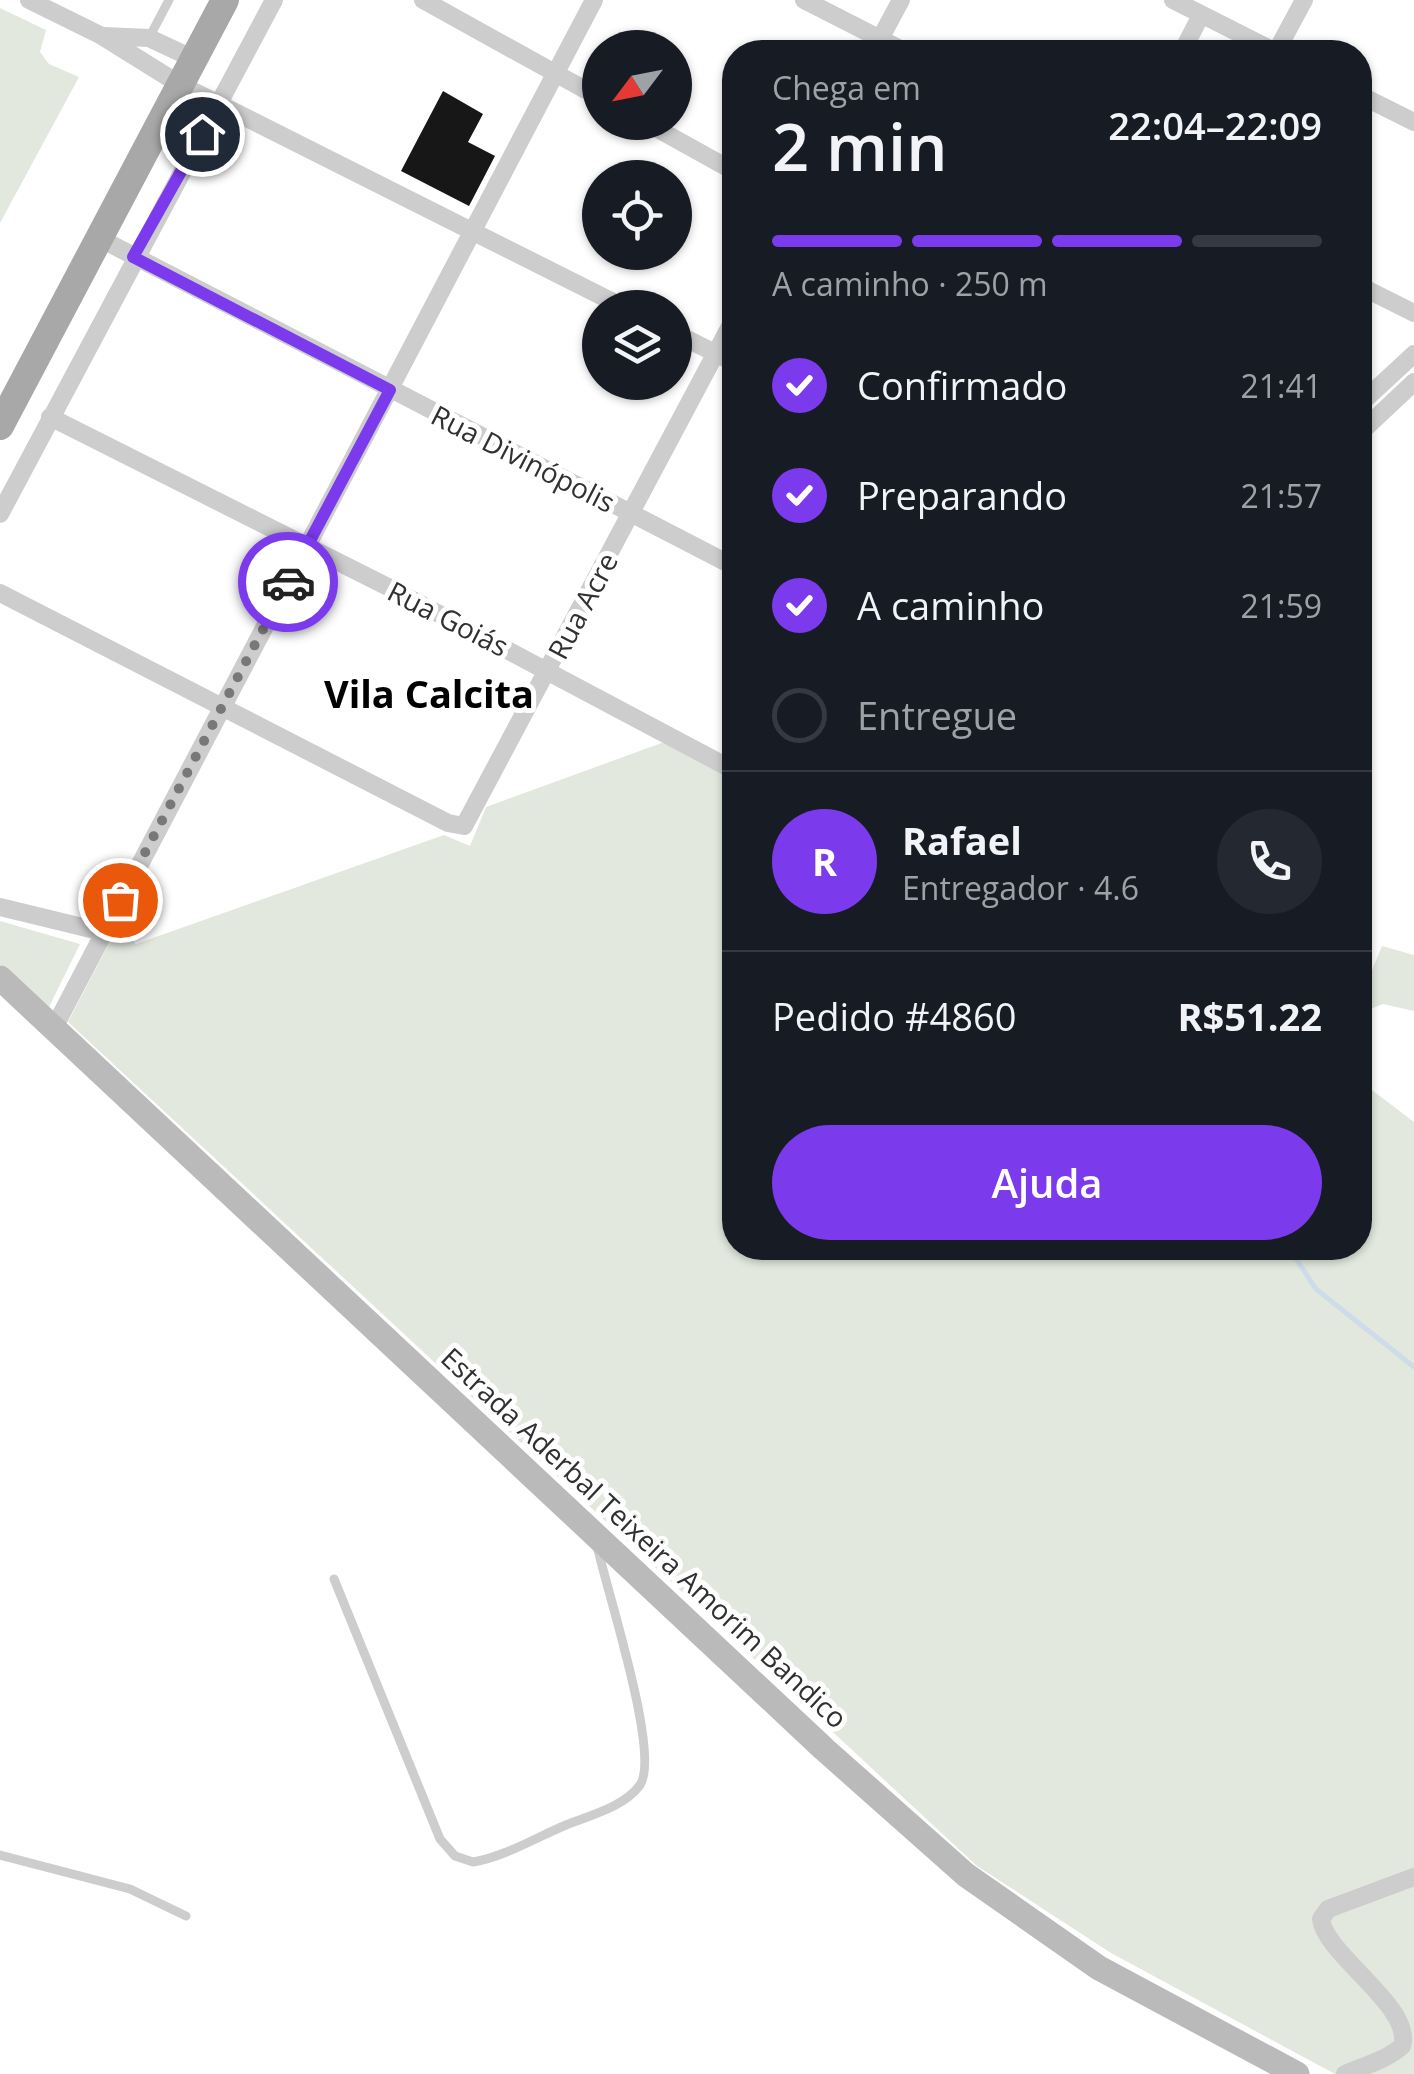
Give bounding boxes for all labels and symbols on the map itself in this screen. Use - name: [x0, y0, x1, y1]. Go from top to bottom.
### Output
- north arrow: [582, 30, 692, 140]
- pin: [160, 92, 245, 177]
- street label: Rua Divinópolis: [425, 396, 622, 521]
- courier: [238, 532, 338, 632]
- street label: Rua Acre: [538, 546, 626, 665]
- street label: Rua Goiás: [382, 572, 515, 665]
- district label: Vila Calcita: [324, 667, 534, 719]
- pin: [78, 858, 163, 943]
- street label: Estrada Aderbal Teixeira Amorim Bandico: [433, 1338, 856, 1736]

